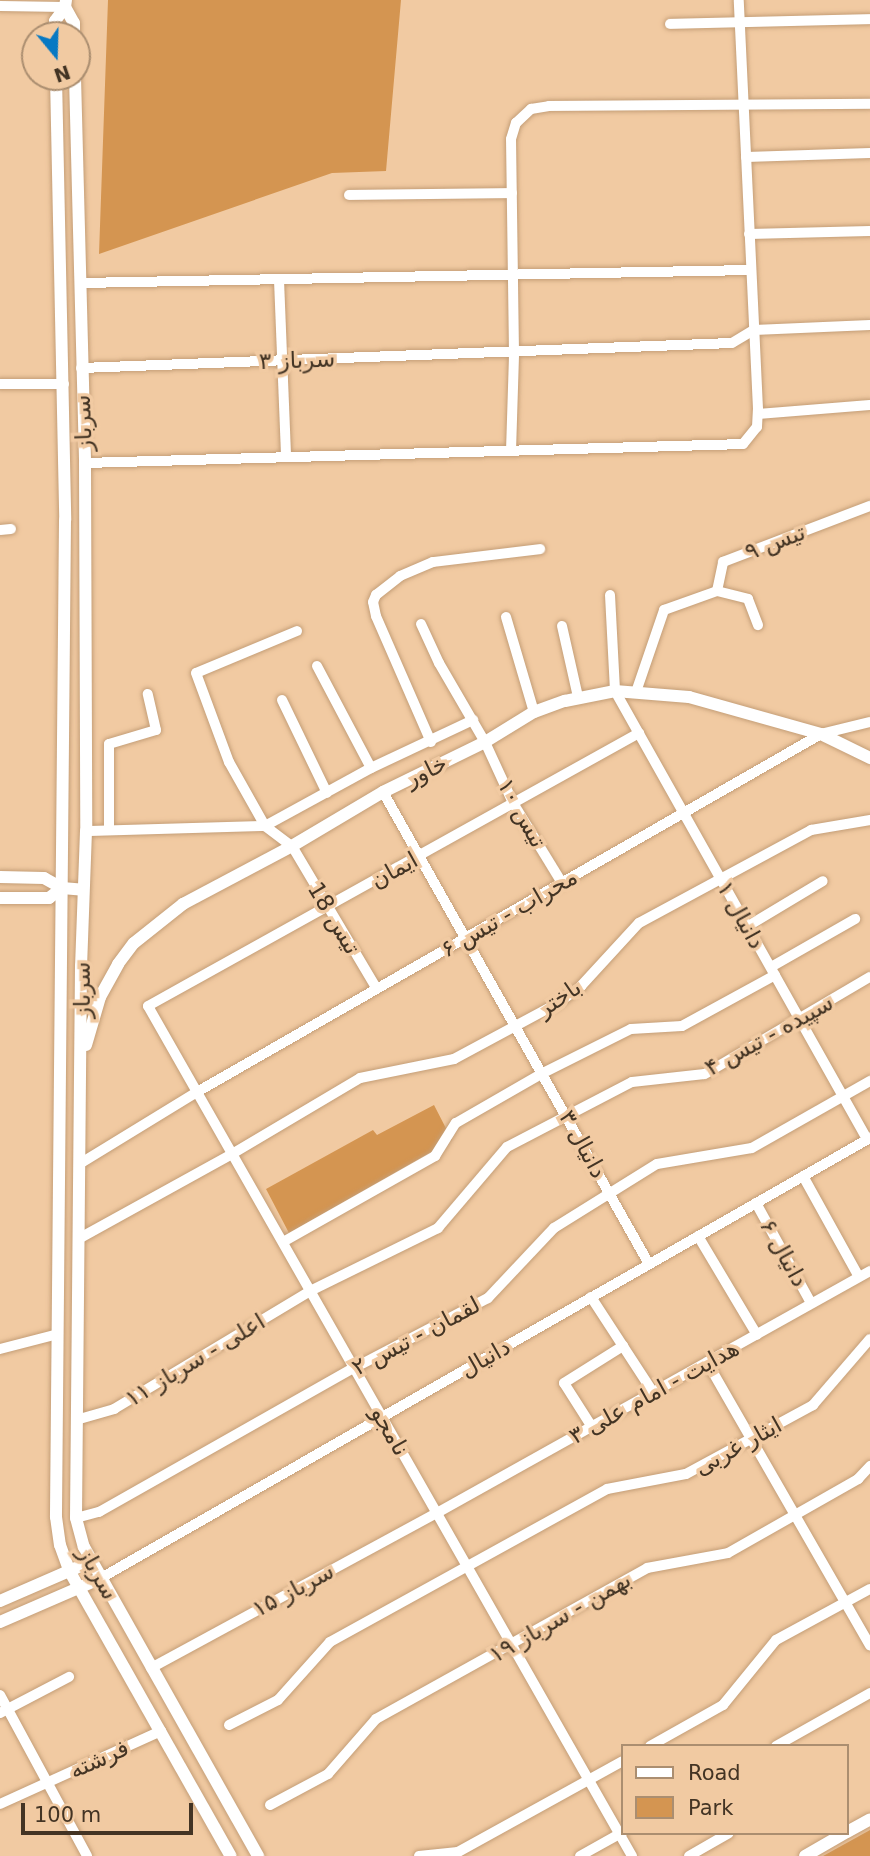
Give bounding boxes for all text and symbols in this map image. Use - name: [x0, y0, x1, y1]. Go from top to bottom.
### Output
- north arrow: [21, 21, 91, 91]
- text: N: [51, 61, 73, 87]
- street label: سرباز ۳: [258, 345, 336, 375]
- street label: سرباز: [68, 394, 98, 452]
- street label: تیس ۹: [741, 518, 809, 566]
- street label: خاور: [400, 749, 452, 793]
- street label: تیس ۱۰: [492, 774, 552, 852]
- street label: ایمان: [365, 846, 423, 894]
- street label: محراب - تیس ۶: [436, 863, 582, 963]
- street label: دانیال ۱: [711, 876, 771, 954]
- street label: تیس 18: [302, 877, 366, 959]
- street label: سرباز: [68, 962, 96, 1018]
- street label: باختر: [532, 973, 586, 1023]
- street label: سپیده - تیس ۴: [700, 988, 838, 1082]
- street label: دانیال ۳: [553, 1105, 613, 1183]
- street label: دانیال ۶: [754, 1214, 814, 1292]
- street label: لقمان - تیس ۲: [347, 1291, 485, 1381]
- street label: اعلی - سرباز ۱۱: [120, 1307, 270, 1413]
- street label: دانیال: [455, 1333, 515, 1383]
- street label: هدایت - امام علی ۳: [564, 1334, 744, 1450]
- street label: نامجو: [365, 1401, 415, 1461]
- street label: ایثار غربی: [690, 1411, 786, 1481]
- street label: سرباز: [72, 1542, 124, 1604]
- street label: سرباز ۱۵: [247, 1557, 339, 1623]
- street label: بهمن - سرباز ۱۹: [484, 1565, 636, 1669]
- street label: فرشته: [65, 1734, 133, 1784]
- legend: [622, 1744, 849, 1835]
- text: Road: [688, 1761, 741, 1785]
- scale bar: [24, 1790, 196, 1834]
- text: Park: [688, 1796, 733, 1820]
- text: 100 m: [34, 1803, 101, 1827]

